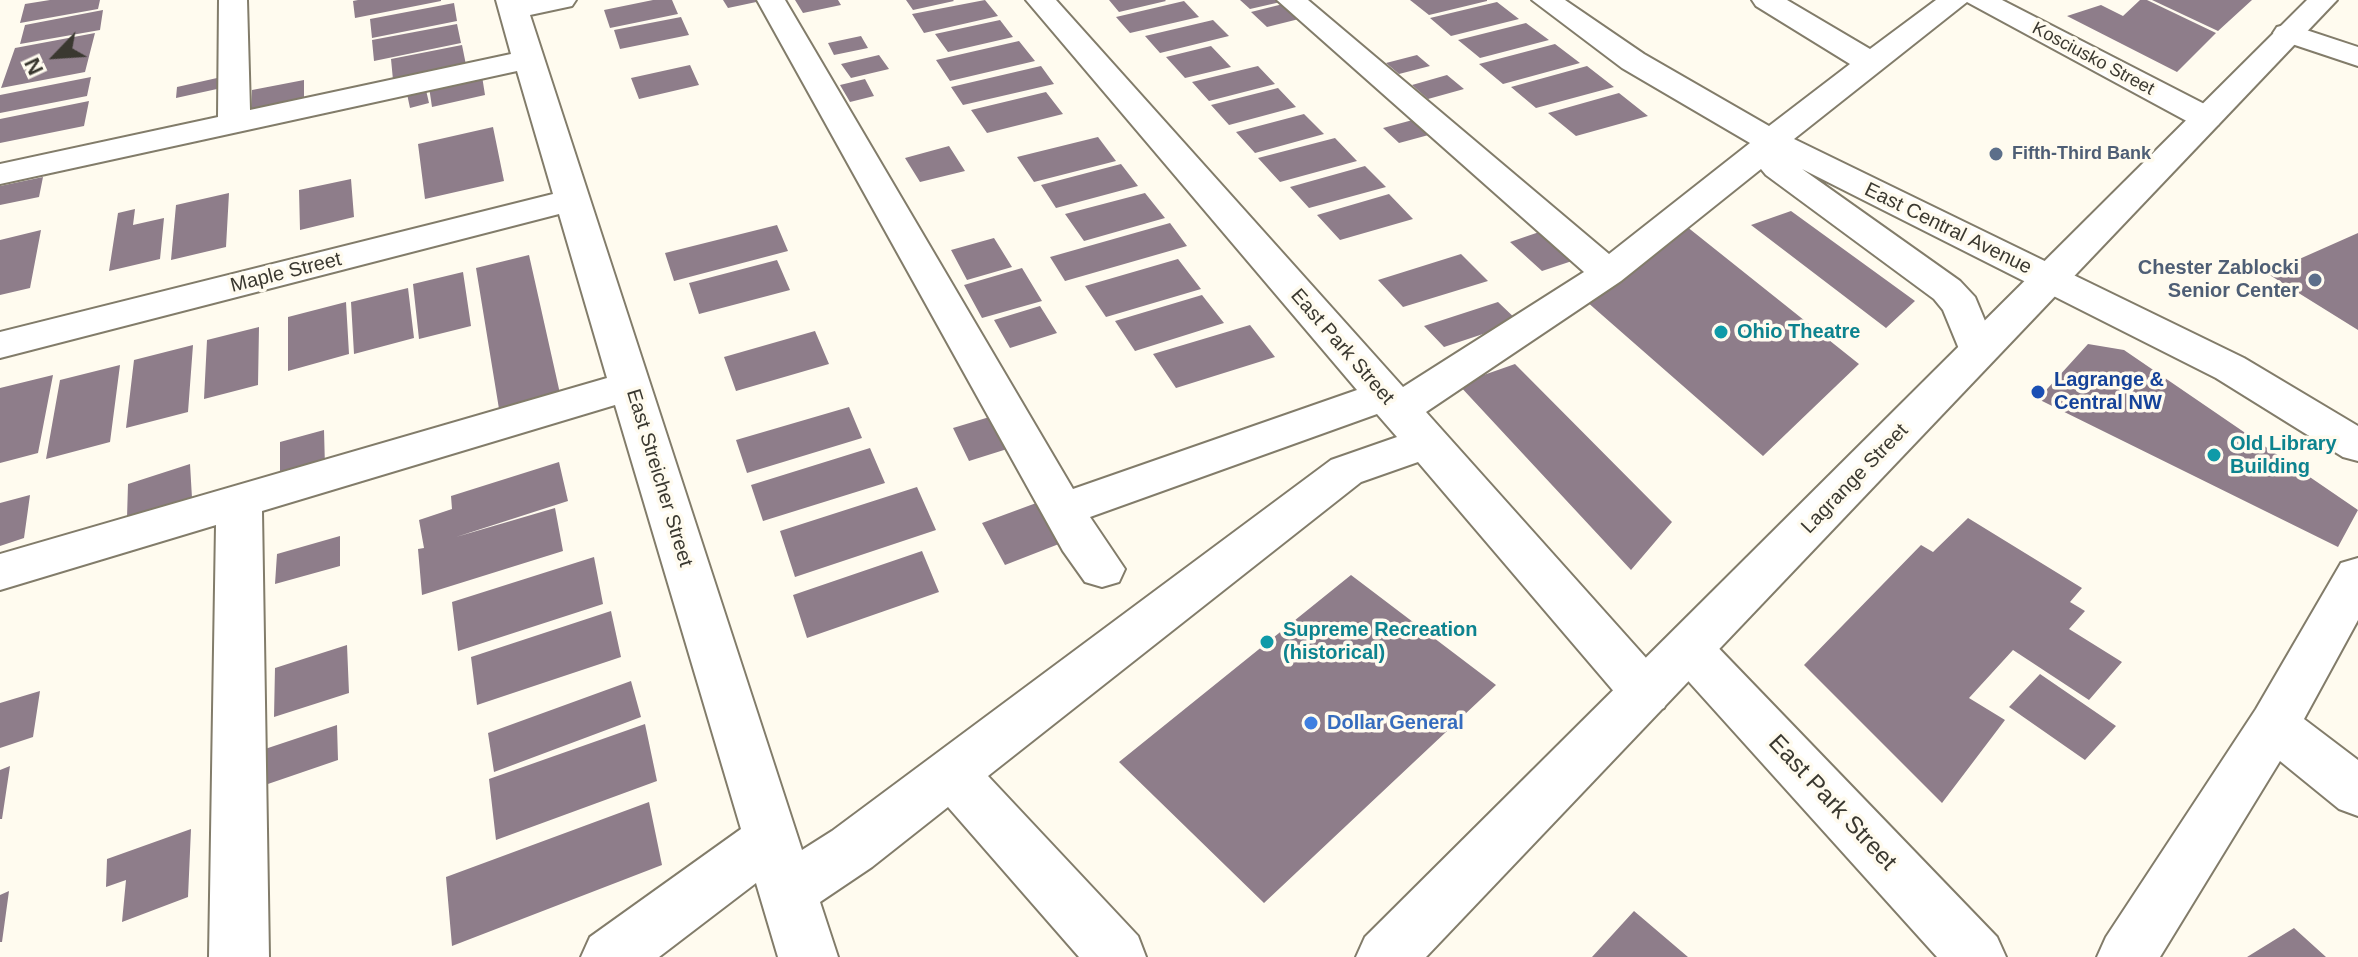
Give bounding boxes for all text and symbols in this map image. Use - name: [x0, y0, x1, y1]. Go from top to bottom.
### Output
- north arrow: [16, 16, 96, 96]
- street label: Kosciusko Street: [2028, 18, 2158, 100]
- text: N: [19, 54, 48, 79]
- place label: Fifth-Third Bank: [2012, 143, 2151, 165]
- marker: Fifth-Third Bank: [1987, 145, 2005, 163]
- street label: East Central Avenue: [1860, 178, 2036, 280]
- street label: Maple Street: [228, 248, 344, 298]
- place label: Chester Zablocki Senior Center: [2138, 256, 2299, 303]
- marker: Chester Zablocki Senior Center: [2306, 271, 2324, 289]
- street label: East Park Street: [1285, 284, 1399, 410]
- place label: Ohio Theatre: [1737, 320, 1860, 344]
- marker: Ohio Theatre: [1712, 323, 1730, 341]
- place label: Lagrange & Central NW: [2054, 368, 2164, 415]
- marker: Lagrange & Central NW: [2029, 383, 2047, 401]
- street label: East Streicher Street: [621, 386, 697, 570]
- street label: Lagrange Street: [1797, 419, 1913, 539]
- place label: Old Library Building: [2230, 432, 2337, 479]
- marker: Old Library Building: [2205, 446, 2223, 464]
- place label: Supreme Recreation (historical): [1283, 618, 1478, 665]
- marker: Supreme Recreation (historical): [1258, 633, 1276, 651]
- place label: Dollar General: [1327, 711, 1464, 735]
- marker: Dollar General: [1302, 714, 1320, 732]
- street label: East Park Street: [1762, 729, 1902, 877]

